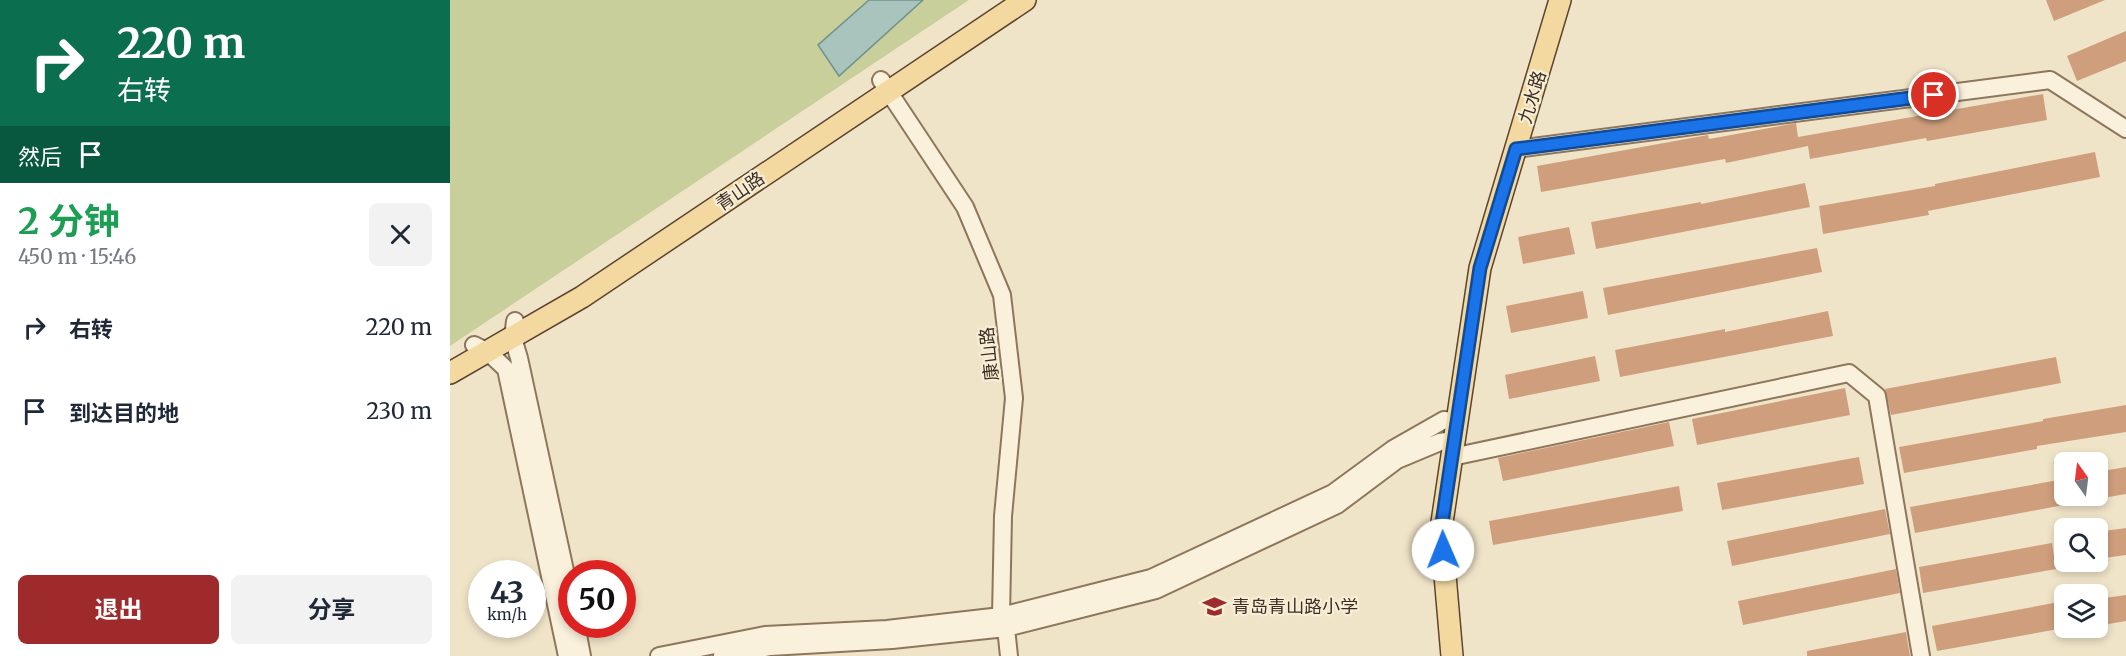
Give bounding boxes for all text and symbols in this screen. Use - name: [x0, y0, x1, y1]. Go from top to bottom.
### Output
- text: 220 m: [117, 17, 245, 69]
- icon: right: [18, 24, 96, 102]
- street label: 九水路: [1513, 68, 1551, 126]
- pin: [1908, 69, 1959, 120]
- text: 右转: [117, 73, 171, 107]
- icon: arrive: [1917, 78, 1950, 111]
- icon: arrive: [74, 138, 107, 171]
- text: 然后: [18, 143, 62, 171]
- street label: 青山路: [711, 166, 769, 216]
- text: 2 分钟: [18, 199, 120, 244]
- button: close: [369, 203, 432, 266]
- text: 450 m · 15:46: [18, 244, 136, 269]
- icon: right: [18, 311, 51, 344]
- text: 220 m: [365, 313, 432, 341]
- text: 右转: [69, 315, 113, 343]
- street label: 康山路: [975, 326, 1003, 382]
- icon: arrive: [18, 395, 51, 428]
- text: 230 m: [366, 397, 432, 425]
- text: 到达目的地: [69, 399, 179, 427]
- north arrow: [2054, 452, 2108, 506]
- map controls: [2054, 452, 2108, 638]
- position arrow: [1411, 518, 1475, 582]
- button: search: [2054, 518, 2108, 572]
- speed limit sign: 50: [558, 560, 636, 638]
- text: 43: [490, 573, 524, 611]
- button: 退出: [18, 575, 219, 644]
- button: 分享: [231, 575, 432, 644]
- button: layers: [2054, 584, 2108, 638]
- school or university icon: 青岛青山路小学: [1201, 593, 1227, 619]
- place label: 青岛青山路小学: [1232, 595, 1358, 618]
- text: km/h: [487, 605, 527, 624]

